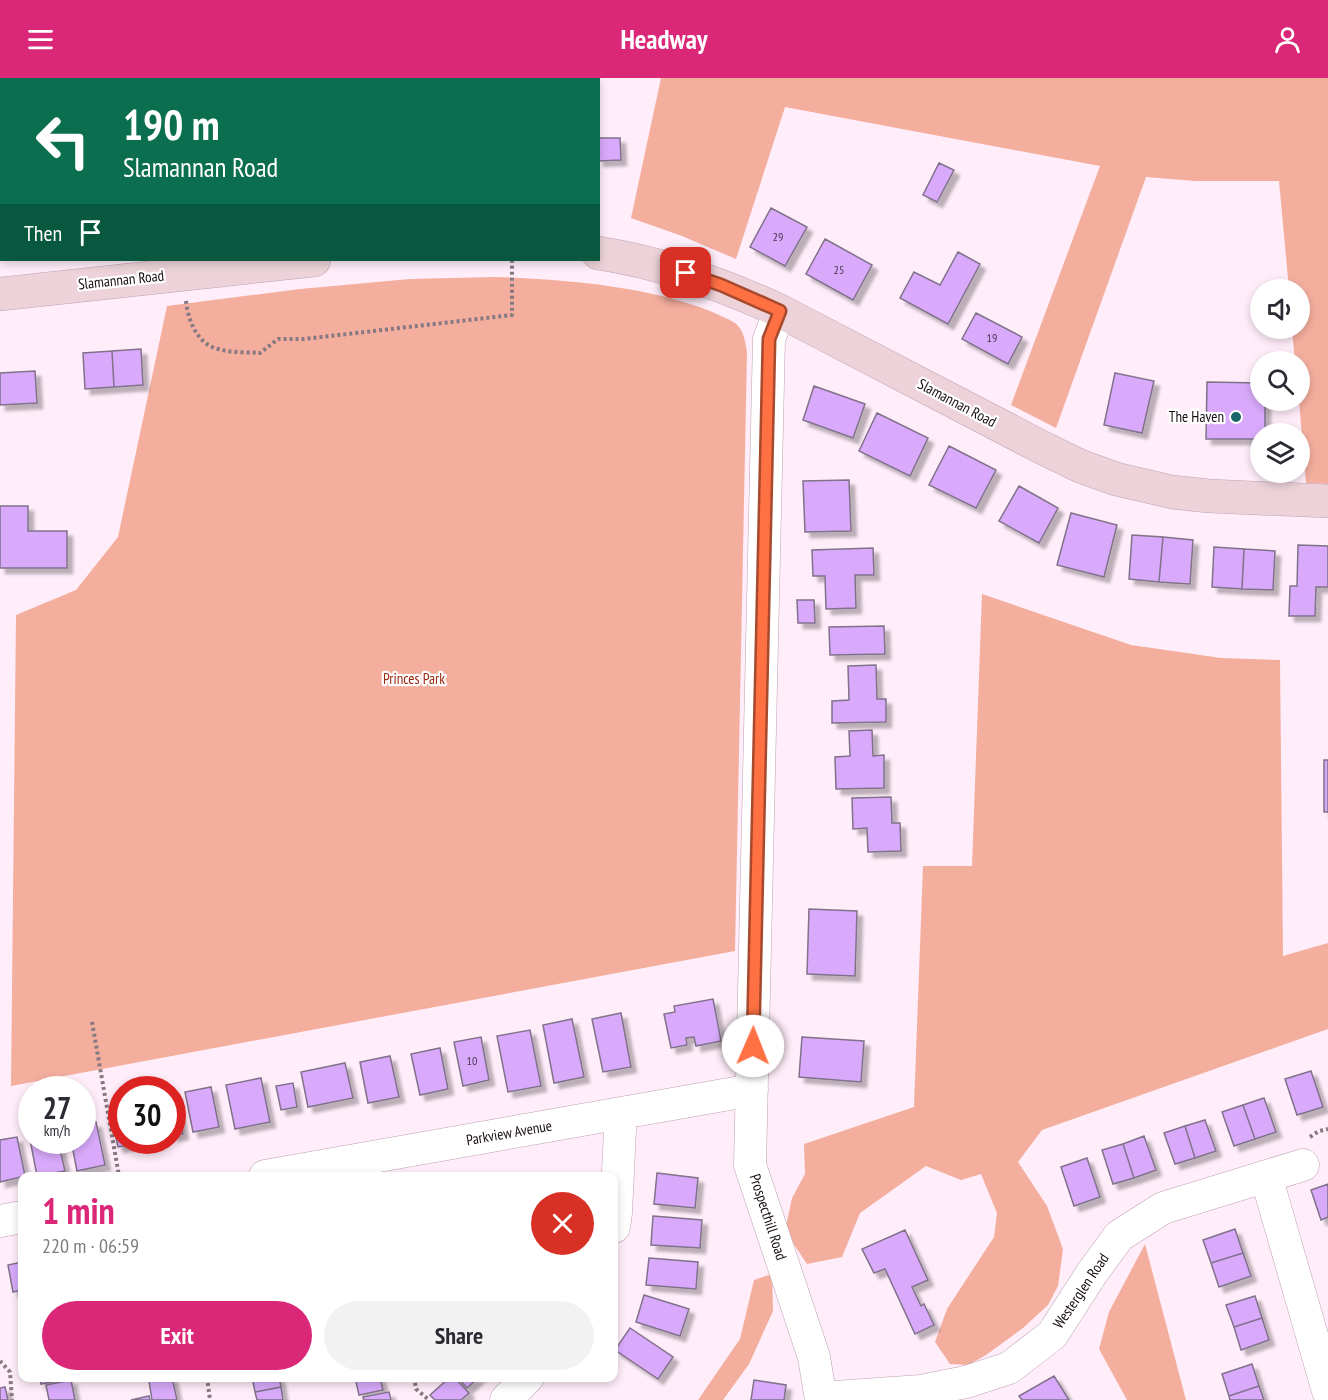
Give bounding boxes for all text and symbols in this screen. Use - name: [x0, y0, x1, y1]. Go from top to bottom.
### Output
- text: Headway: [620, 22, 708, 56]
- icon: menu: [24, 23, 57, 56]
- icon: person: [1271, 23, 1304, 56]
- text: 190 m: [123, 97, 220, 152]
- icon: left: [24, 102, 102, 180]
- text: Slamannan Road: [123, 150, 278, 184]
- icon: arrive: [74, 216, 107, 249]
- text: Then: [24, 219, 62, 247]
- house number: 29: [773, 229, 783, 244]
- pin: [660, 247, 711, 298]
- icon: arrive: [669, 256, 702, 289]
- house number: 25: [834, 262, 844, 277]
- street label: Slamannan Road: [77, 266, 165, 293]
- map controls: [1250, 279, 1310, 483]
- button: sound: [1250, 279, 1310, 339]
- house number: 19: [987, 330, 997, 345]
- button: search: [1250, 351, 1310, 411]
- street label: Slamannan Road: [915, 374, 1000, 431]
- place label: The Haven: [1169, 407, 1224, 426]
- marker: The Haven: [1229, 410, 1243, 424]
- button: layers: [1250, 423, 1310, 483]
- park label: Princes Park: [383, 669, 445, 688]
- position arrow: [721, 1014, 785, 1078]
- house number: 10: [467, 1053, 477, 1068]
- speed limit sign: 30: [108, 1076, 186, 1154]
- text: 27: [43, 1088, 71, 1127]
- street label: Parkview Avenue: [465, 1116, 553, 1149]
- text: km/h: [44, 1121, 70, 1140]
- street label: Prospecthill Road: [746, 1171, 791, 1262]
- text: 1 min: [42, 1187, 115, 1234]
- button: close: [531, 1192, 594, 1255]
- text: 220 m · 06:59: [42, 1233, 139, 1259]
- street label: Westerglen Road: [1048, 1249, 1113, 1332]
- button: Exit: [42, 1301, 312, 1370]
- button: Share: [324, 1301, 594, 1370]

